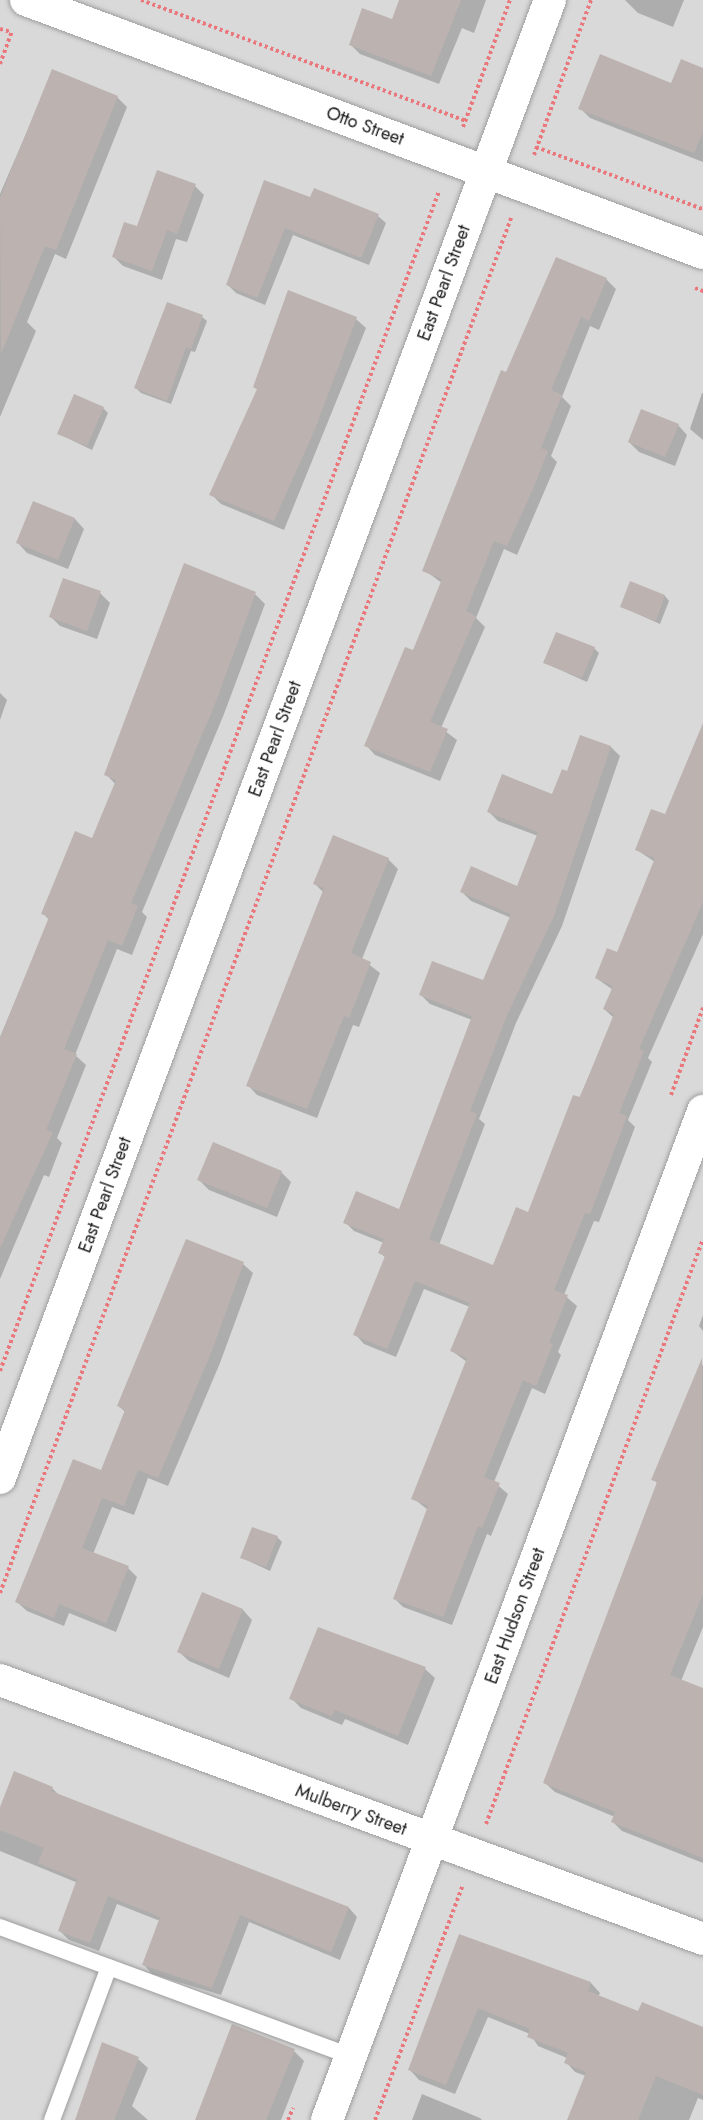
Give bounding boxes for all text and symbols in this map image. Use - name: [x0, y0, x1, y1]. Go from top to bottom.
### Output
- street label: Otto Street: [323, 102, 407, 150]
- street label: East Pearl Street: [413, 222, 475, 344]
- street label: East Pearl Street: [244, 678, 306, 800]
- street label: East Pearl Street: [74, 1134, 136, 1256]
- street label: East Hudson Street: [480, 1545, 550, 1687]
- street label: Mulberry Street: [292, 1780, 410, 1840]

